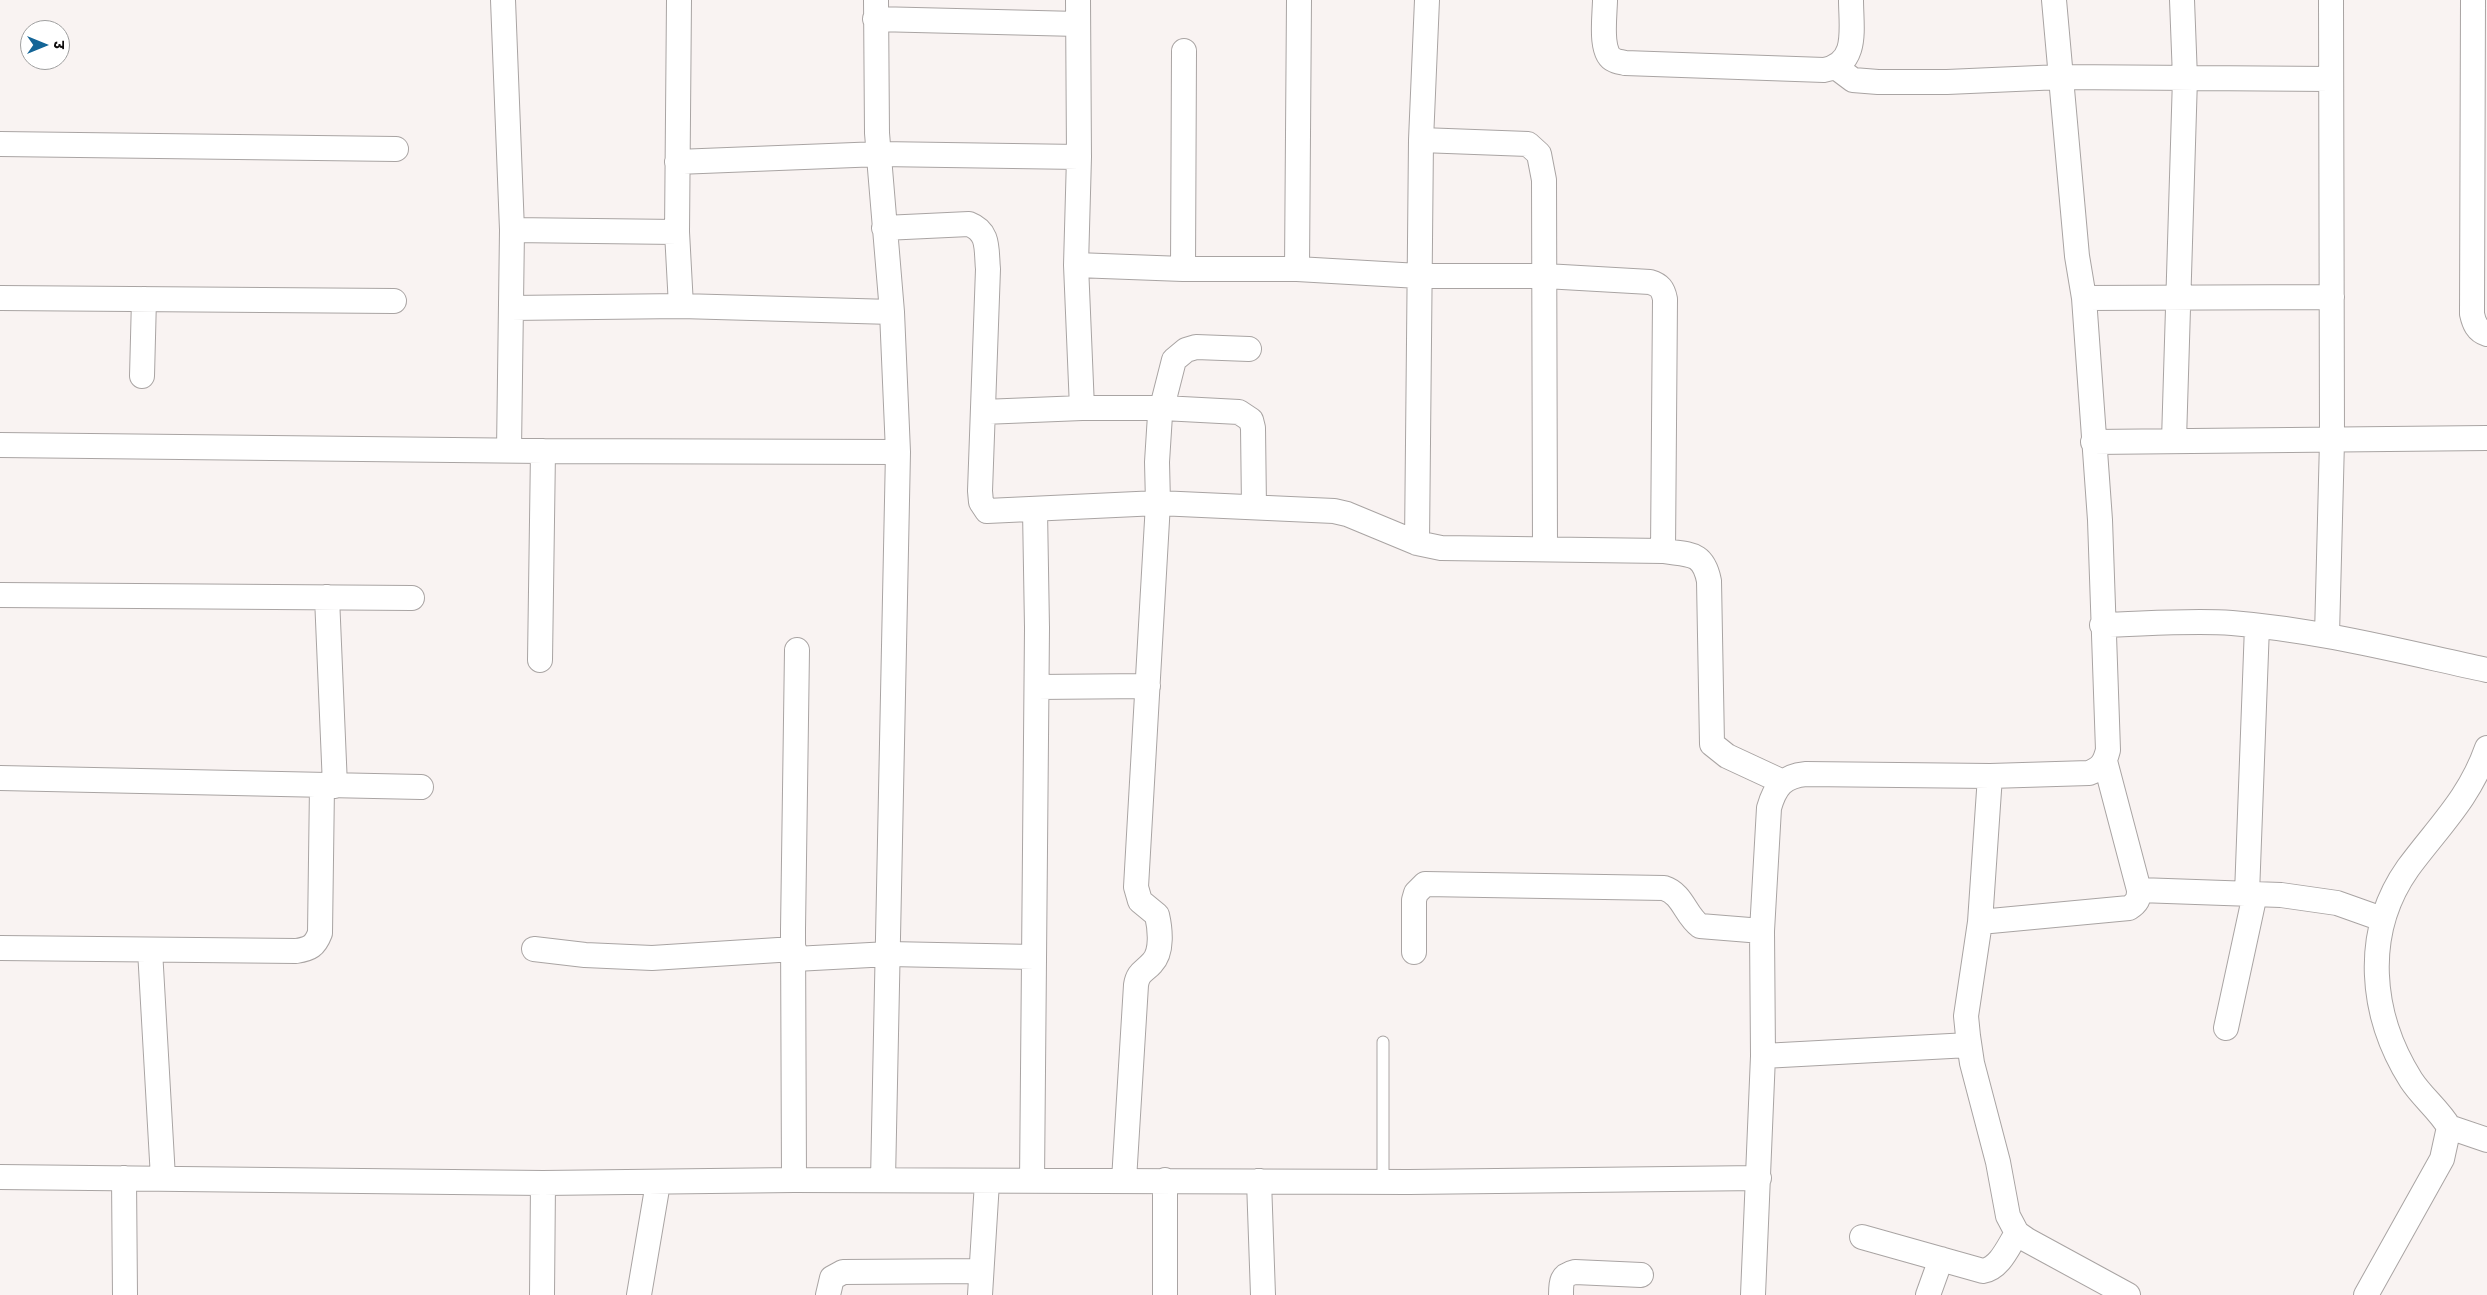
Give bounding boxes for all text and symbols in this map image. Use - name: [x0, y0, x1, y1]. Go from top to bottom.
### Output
- north arrow: [20, 20, 70, 70]
- text: उ: [49, 41, 69, 49]

